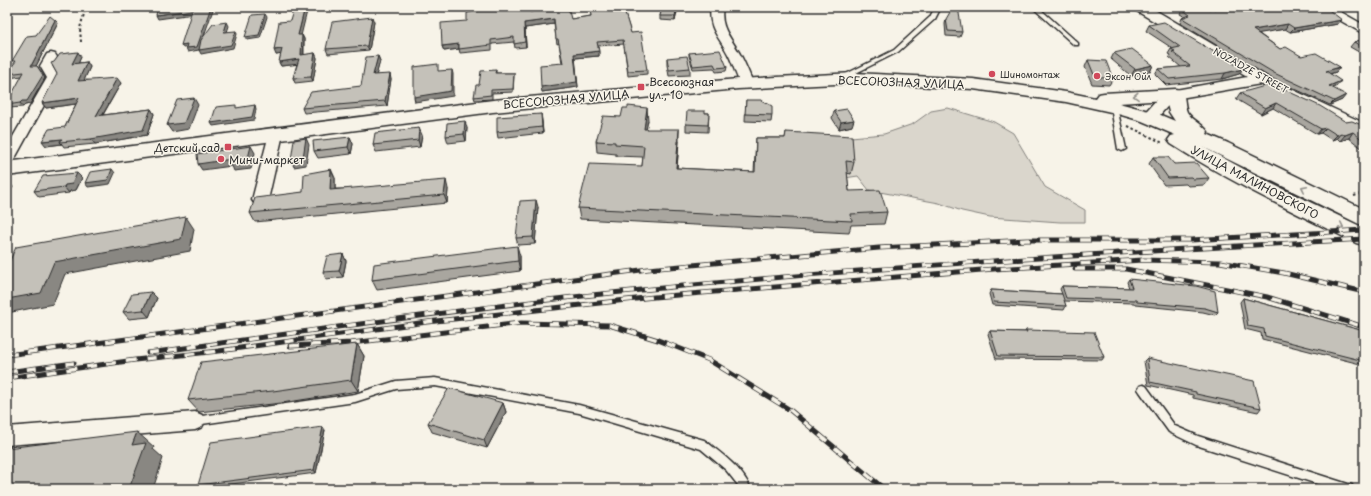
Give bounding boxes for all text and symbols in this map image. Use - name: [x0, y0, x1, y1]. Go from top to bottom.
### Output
- street label: NOZADZE STREET: [1211, 44, 1292, 97]
- place label: Шиномонтаж: [1000, 67, 1060, 81]
- marker: Шиномонтаж: [987, 69, 997, 79]
- place label: Эксон Ойл: [1105, 69, 1151, 83]
- street label: ВСЕСОЮЗНАЯ УЛИЦА: [837, 71, 965, 93]
- marker: Эксон Ойл: [1092, 71, 1102, 81]
- place label: Всесоюзная ул., 10: [649, 73, 714, 103]
- marker: Всесоюзная ул., 10: [636, 82, 646, 92]
- street label: ВСЕСОЮЗНАЯ УЛИЦА: [502, 85, 631, 113]
- one-way arrow: [1133, 92, 1139, 101]
- place label: Детский сад: [154, 139, 220, 156]
- street label: УЛИЦА МАЛИНОВСКОГО: [1188, 141, 1322, 223]
- marker: Детский сад: [223, 142, 233, 152]
- place label: Мини-маркет: [229, 151, 305, 168]
- marker: Мини-маркет: [216, 154, 226, 164]
- one-way arrow: [1301, 185, 1308, 193]
- one-way arrow: [1336, 221, 1344, 229]

